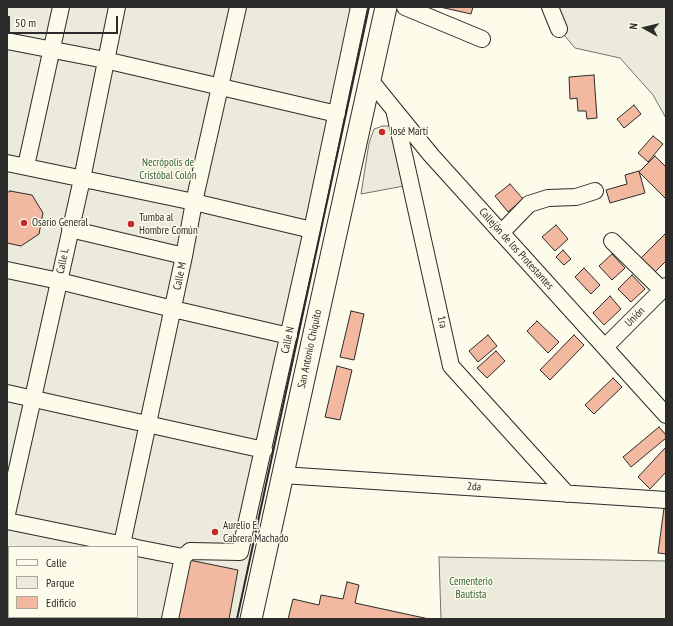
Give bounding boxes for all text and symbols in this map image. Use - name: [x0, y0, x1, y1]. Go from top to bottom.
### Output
- scale bar: [10, 8, 120, 34]
- north arrow: [625, 8, 665, 48]
- text: 50 m: [15, 15, 36, 30]
- text: N: [626, 22, 640, 30]
- place label: José Martí: [390, 125, 428, 139]
- marker: José Martí: [377, 127, 387, 137]
- park label: Necrópolis de Cristóbal Colón: [139, 156, 197, 182]
- street label: Callejón de los Protestantes: [476, 205, 556, 293]
- place label: Tumba al Hombre Común: [139, 211, 198, 237]
- place label: Osario General: [32, 216, 88, 230]
- marker: Osario General: [19, 218, 29, 228]
- marker: Tumba al Hombre Común: [126, 219, 136, 229]
- street label: Calle L: [54, 247, 72, 275]
- street label: Calle M: [171, 261, 189, 291]
- street label: Unión: [622, 304, 648, 330]
- street label: San Antonio Chiquito: [295, 308, 325, 390]
- street label: 1ra: [434, 314, 450, 330]
- street label: Calle N: [279, 325, 297, 355]
- street label: 2da: [467, 480, 481, 494]
- place label: Aurelio E. Cabrera Machado: [223, 519, 288, 545]
- marker: Aurelio E. Cabrera Machado: [210, 527, 220, 537]
- legend: [8, 546, 138, 618]
- text: Calle: [46, 555, 67, 570]
- text: Parque: [46, 575, 75, 590]
- park label: Cementerio Bautista: [449, 575, 493, 601]
- text: Edificio: [46, 595, 76, 610]

